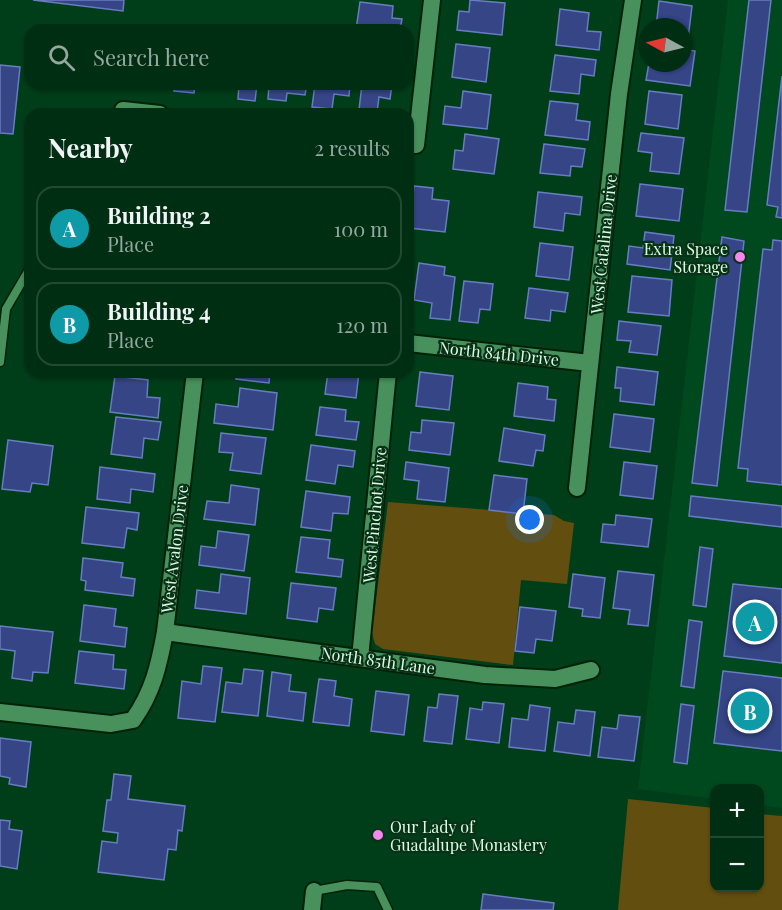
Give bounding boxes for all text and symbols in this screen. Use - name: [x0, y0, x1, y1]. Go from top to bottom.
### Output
- north arrow: [638, 18, 692, 72]
- search box: [24, 24, 414, 90]
- icon: search: [45, 41, 78, 74]
- text: Search here: [93, 42, 209, 72]
- text: Nearby: [48, 130, 133, 165]
- text: 2 results: [315, 134, 390, 161]
- street label: West Catalina Drive: [585, 173, 621, 316]
- text: Building 2: [107, 200, 211, 230]
- text: A: [63, 215, 76, 242]
- text: 100 m: [334, 215, 388, 242]
- text: Place: [107, 230, 154, 257]
- place label: Extra Space Storage: [644, 238, 728, 277]
- marker: Extra Space Storage: [733, 250, 747, 264]
- text: Building 4: [107, 296, 211, 326]
- text: B: [63, 311, 76, 338]
- text: 120 m: [336, 311, 388, 338]
- text: Place: [107, 326, 154, 353]
- street label: North 84th Drive: [438, 336, 560, 370]
- street label: West Pinchot Drive: [358, 446, 390, 585]
- street label: West Avalon Drive: [156, 484, 192, 615]
- your location: [515, 505, 544, 534]
- pin: A: [736, 600, 774, 644]
- street label: North 85th Lane: [320, 642, 436, 678]
- pin: B: [730, 688, 770, 734]
- map controls: [710, 784, 764, 892]
- button: +: [710, 784, 764, 838]
- place label: Our Lady of Guadalupe Monastery: [390, 816, 547, 855]
- marker: Our Lady of Guadalupe Monastery: [371, 828, 385, 842]
- button: −: [710, 838, 764, 892]

